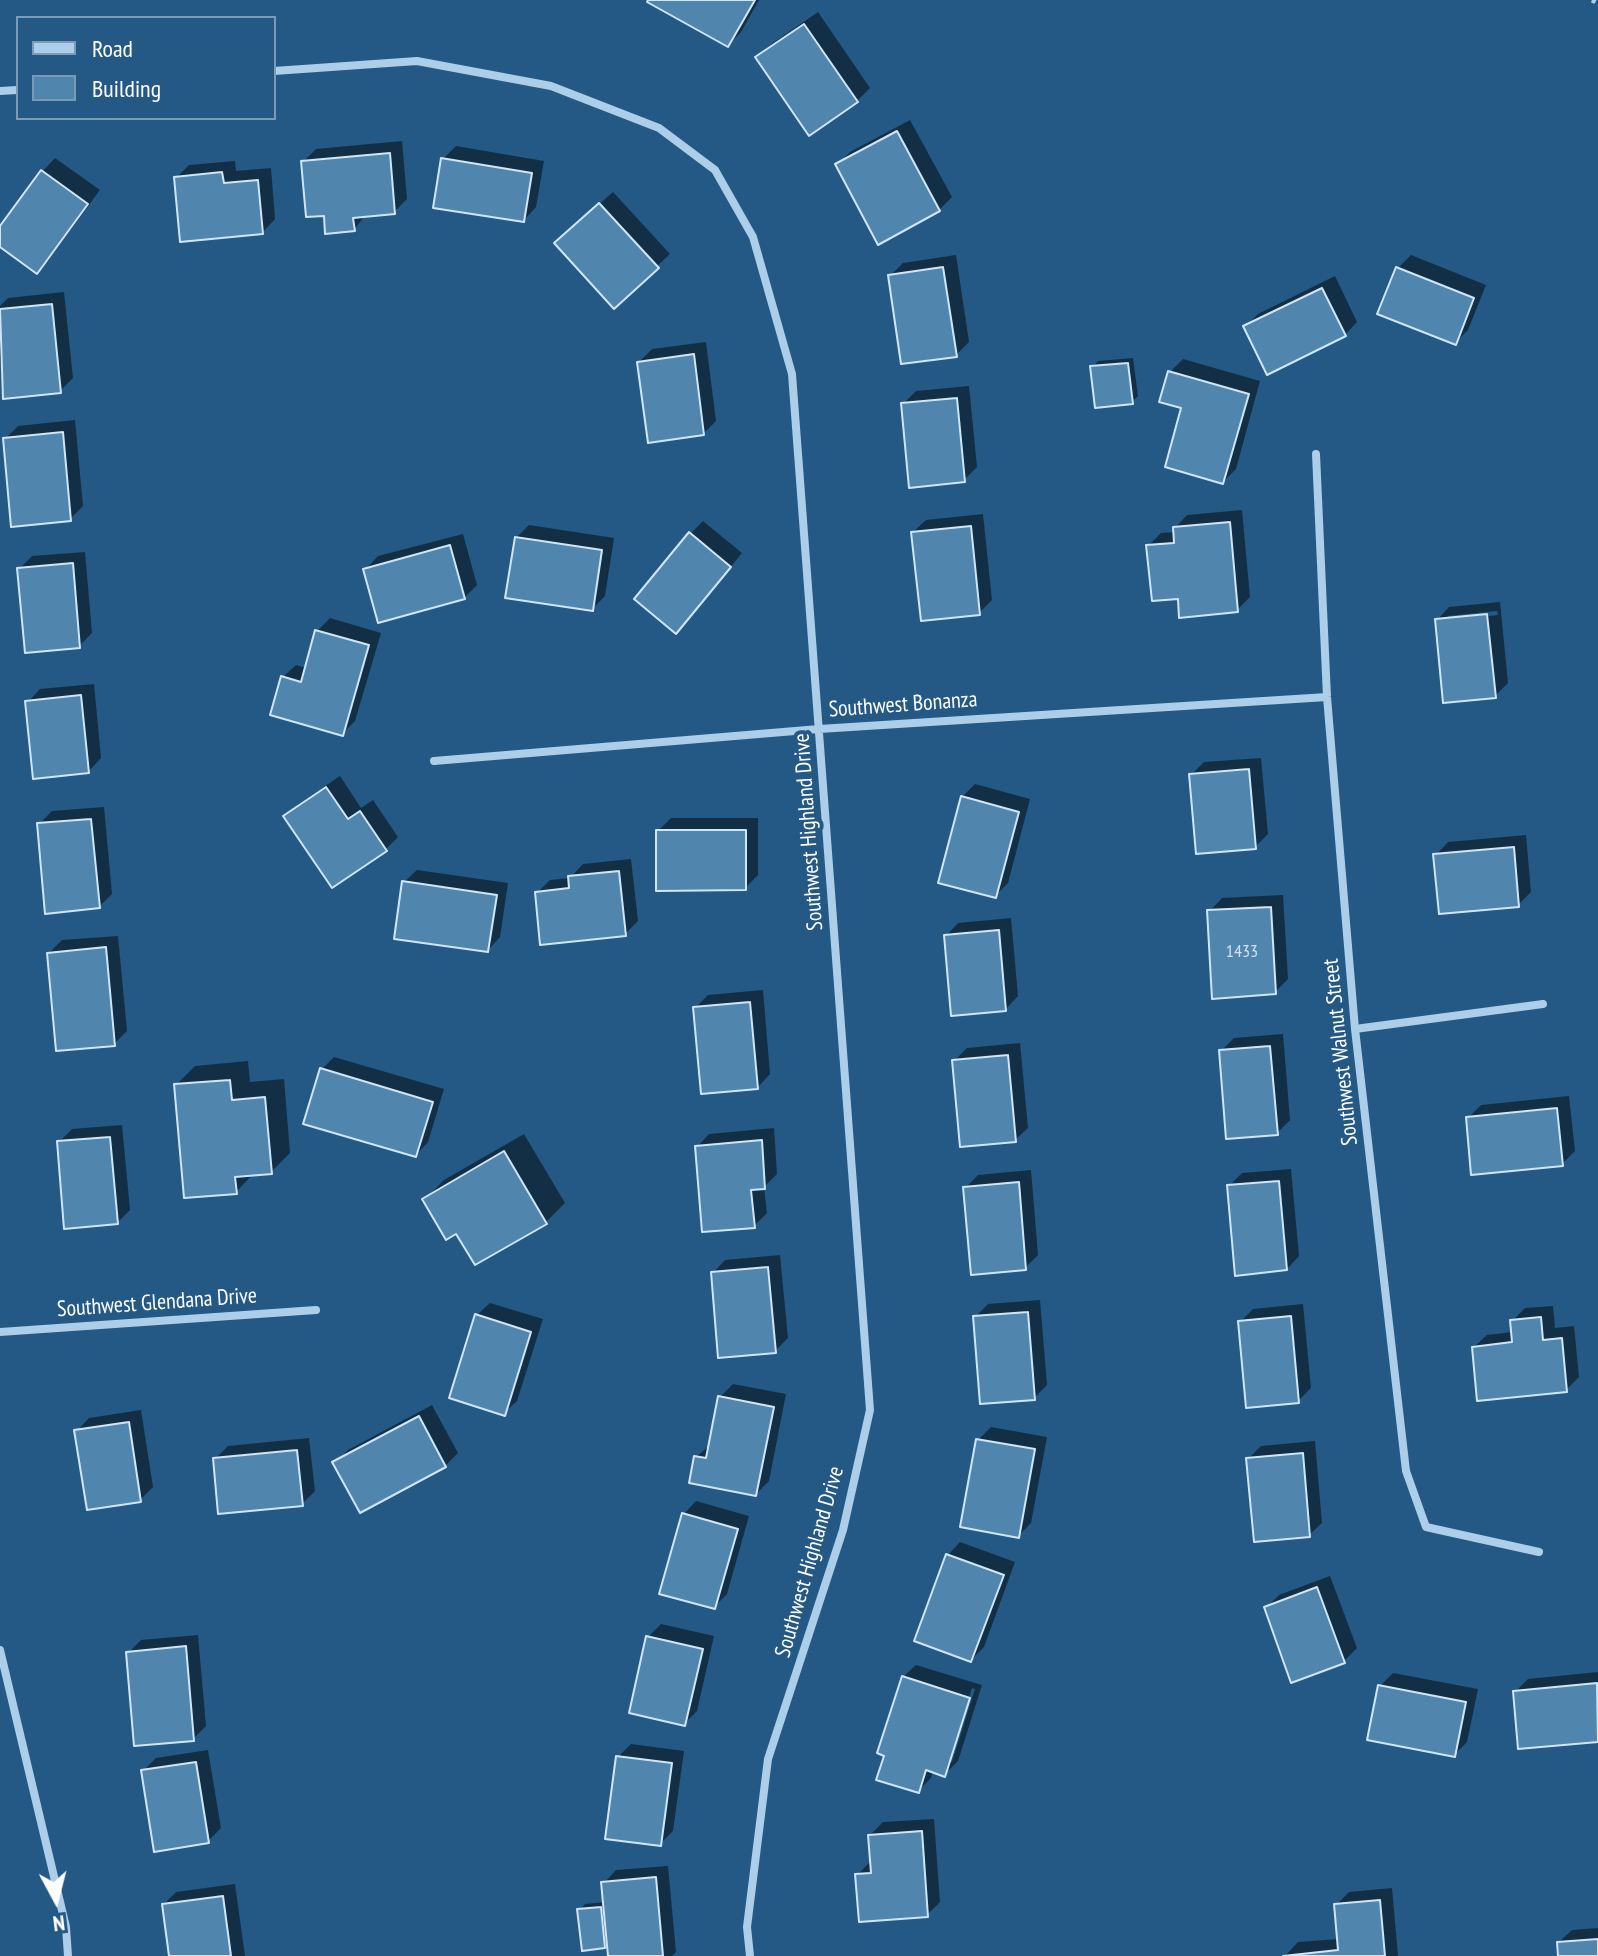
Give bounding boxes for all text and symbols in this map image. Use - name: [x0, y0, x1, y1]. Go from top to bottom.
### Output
- legend: [16, 16, 276, 120]
- text: Road: [92, 33, 133, 64]
- text: Building: [92, 73, 161, 104]
- street label: Southwest Bonanza: [828, 687, 978, 723]
- street label: Southwest Highland Drive: [789, 732, 829, 932]
- house number: 1433: [1226, 941, 1258, 963]
- street label: Southwest Walnut Street: [1318, 957, 1364, 1147]
- street label: Southwest Glendana Drive: [56, 1283, 258, 1323]
- street label: Southwest Highland Drive: [770, 1463, 850, 1661]
- north arrow: [16, 1860, 96, 1940]
- text: N: [51, 1909, 67, 1938]

